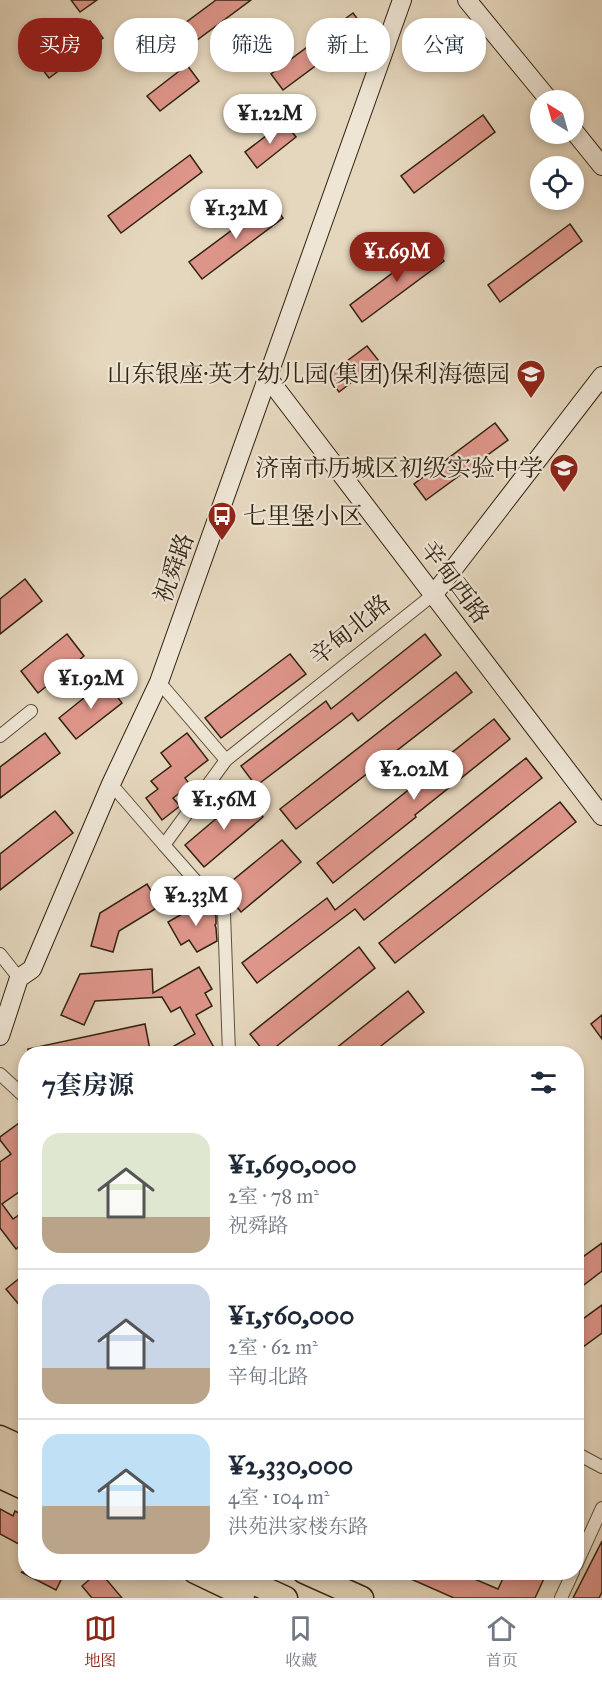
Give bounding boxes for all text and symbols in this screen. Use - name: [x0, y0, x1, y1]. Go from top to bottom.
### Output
- chip: 买房: [18, 18, 102, 72]
- chip: 租房: [114, 18, 198, 72]
- chip: 筛选: [210, 18, 294, 72]
- chip: 新上: [306, 18, 390, 72]
- chip: 公寓: [402, 18, 486, 72]
- north arrow: [530, 90, 584, 144]
- map controls: [530, 90, 584, 210]
- pin: ¥1.22M: [221, 94, 319, 145]
- text: ¥1.22M: [237, 101, 303, 125]
- button: locate: [530, 156, 584, 210]
- pin: ¥1.32M: [187, 189, 285, 240]
- text: ¥1.32M: [204, 196, 268, 220]
- pin: ¥1.69M: [348, 232, 446, 283]
- text: ¥1.69M: [364, 239, 430, 263]
- school or university icon: 山东银座·英才幼儿园(集团)保利海德园: [515, 358, 547, 400]
- place label: 山东银座·英才幼儿园(集团)保利海德园: [107, 359, 510, 389]
- school or university icon: 济南市历城区初级实验中学: [548, 452, 580, 494]
- place label: 济南市历城区初级实验中学: [255, 453, 543, 483]
- bus stop icon: 七里堡小区: [206, 500, 238, 542]
- place label: 七里堡小区: [243, 501, 363, 531]
- street label: 祝舜路: [148, 529, 200, 607]
- street label: 辛甸西路: [414, 535, 496, 629]
- street label: 辛甸北路: [303, 588, 397, 672]
- pin: ¥1.92M: [42, 659, 140, 710]
- text: ¥1.92M: [58, 666, 124, 690]
- pin: ¥2.02M: [365, 750, 463, 801]
- text: ¥2.02M: [379, 757, 449, 781]
- pin: ¥1.56M: [175, 780, 273, 831]
- text: ¥1.56M: [191, 787, 257, 811]
- pin: ¥2.33M: [147, 876, 245, 927]
- text: ¥2.33M: [164, 883, 228, 907]
- icon: filters: [527, 1066, 560, 1099]
- text: 7套房源: [42, 1069, 134, 1101]
- text: ¥1,690,000: [228, 1148, 357, 1180]
- icon: home: [90, 1157, 162, 1229]
- text: 2室 · 78 m²: [228, 1184, 319, 1208]
- text: 祝舜路: [228, 1213, 288, 1237]
- text: ¥1,560,000: [228, 1299, 354, 1331]
- icon: home: [90, 1308, 162, 1380]
- text: 2室 · 62 m²: [228, 1335, 318, 1359]
- text: 辛甸北路: [228, 1364, 308, 1388]
- text: ¥2,330,000: [228, 1449, 353, 1481]
- icon: home: [90, 1458, 162, 1530]
- text: 4室 · 104 m²: [228, 1485, 330, 1509]
- text: 洪苑洪家楼东路: [228, 1514, 368, 1538]
- tab: 地图: [84, 1612, 117, 1671]
- tab: 收藏: [284, 1612, 317, 1671]
- tab: 首页: [485, 1612, 518, 1671]

